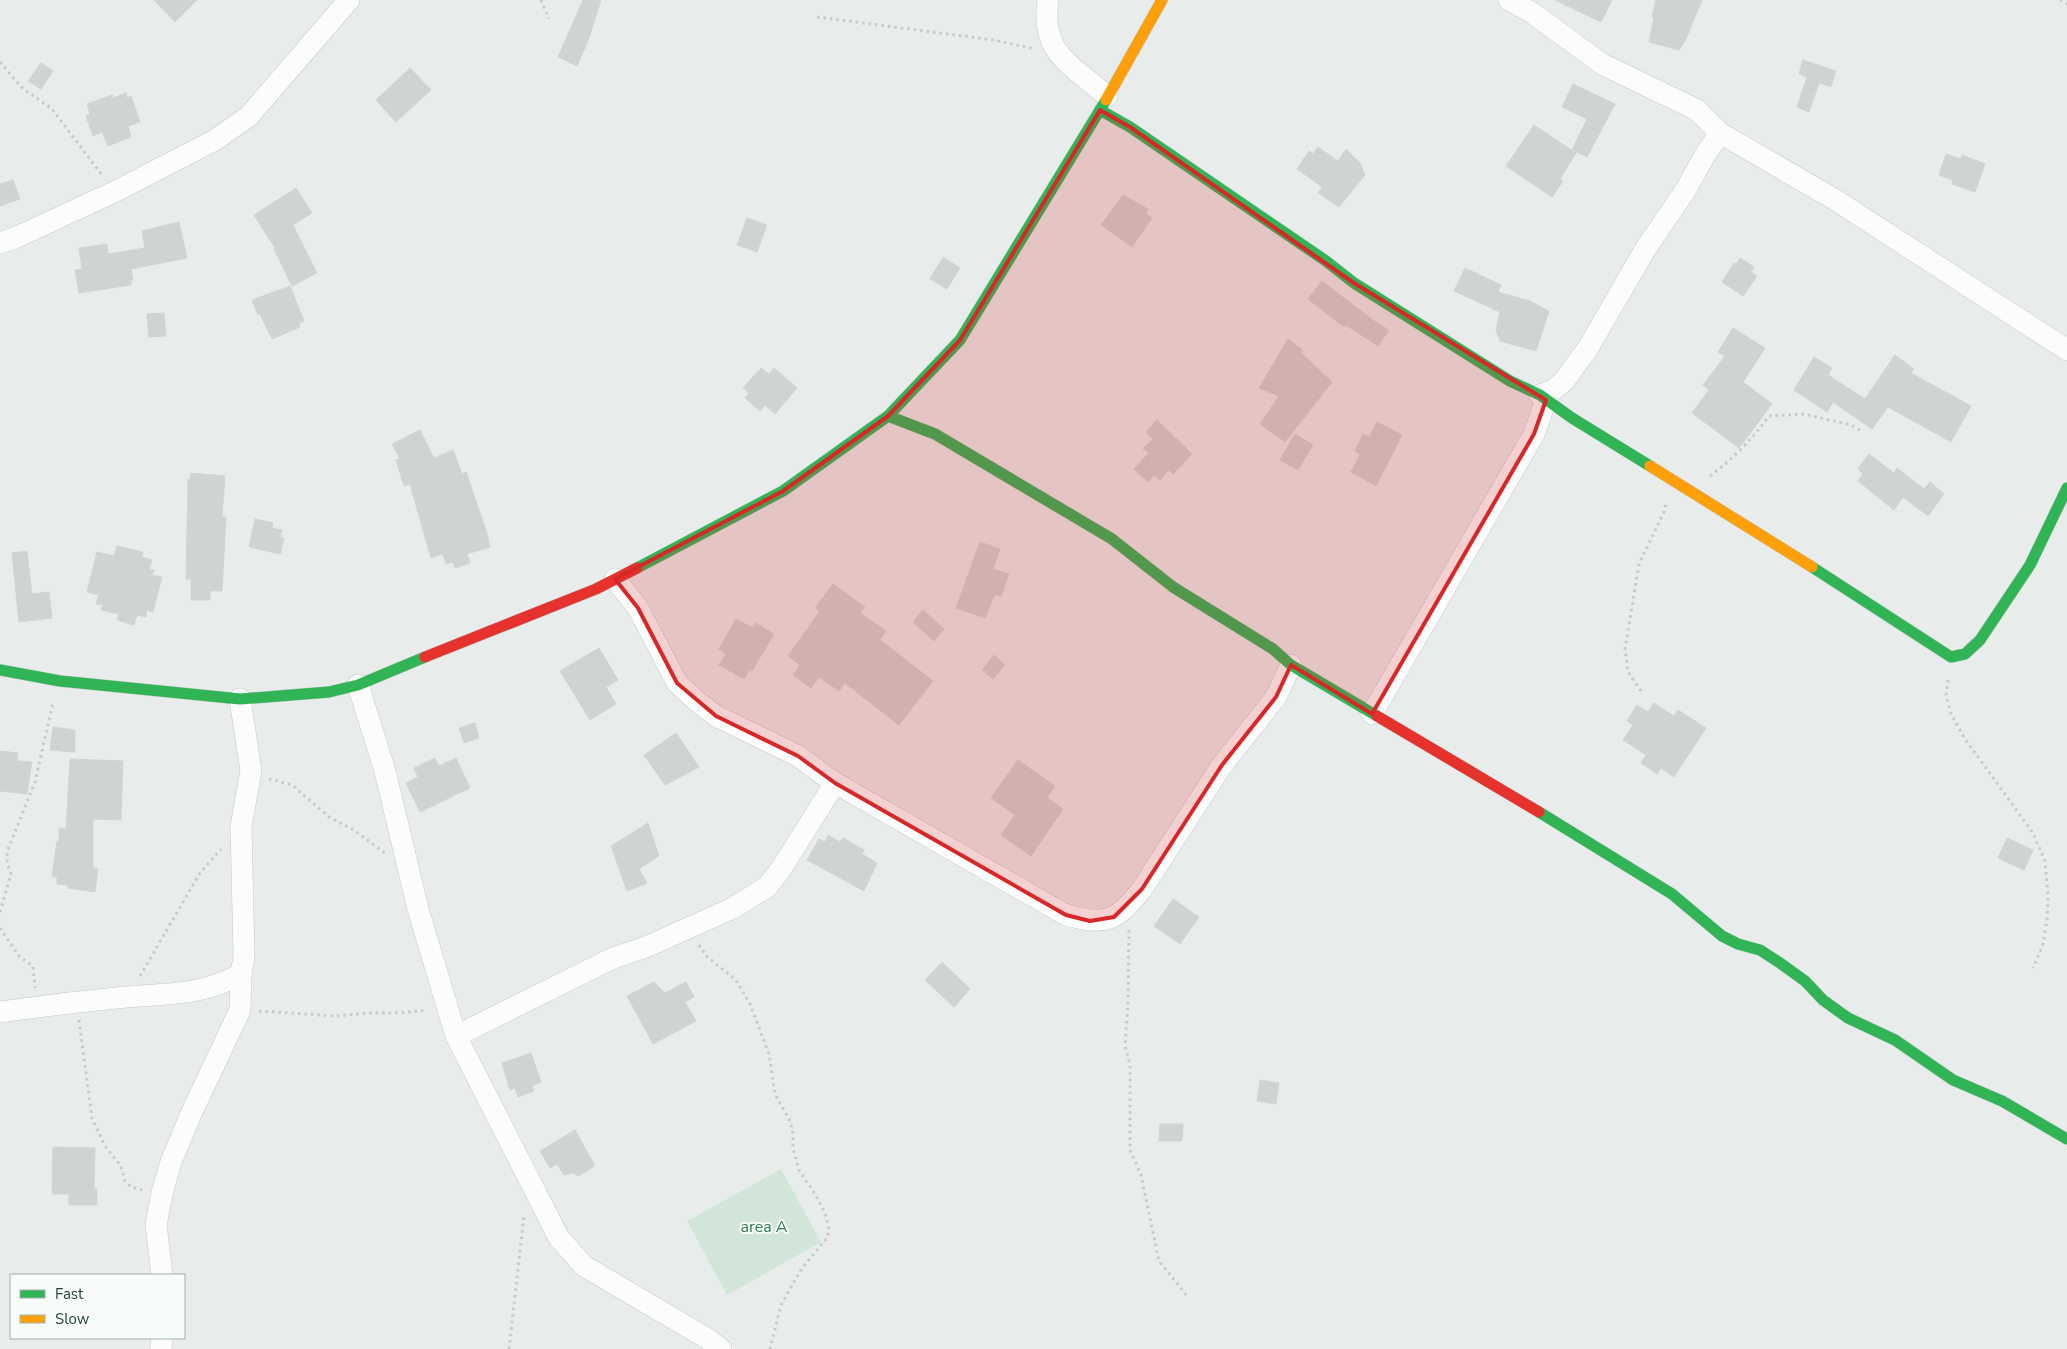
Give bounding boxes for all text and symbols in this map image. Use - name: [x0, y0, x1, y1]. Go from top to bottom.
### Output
- park label: area A: [741, 1216, 788, 1238]
- legend: [10, 1274, 185, 1339]
- text: Fast: [55, 1284, 84, 1304]
- text: Slow: [55, 1309, 90, 1329]

